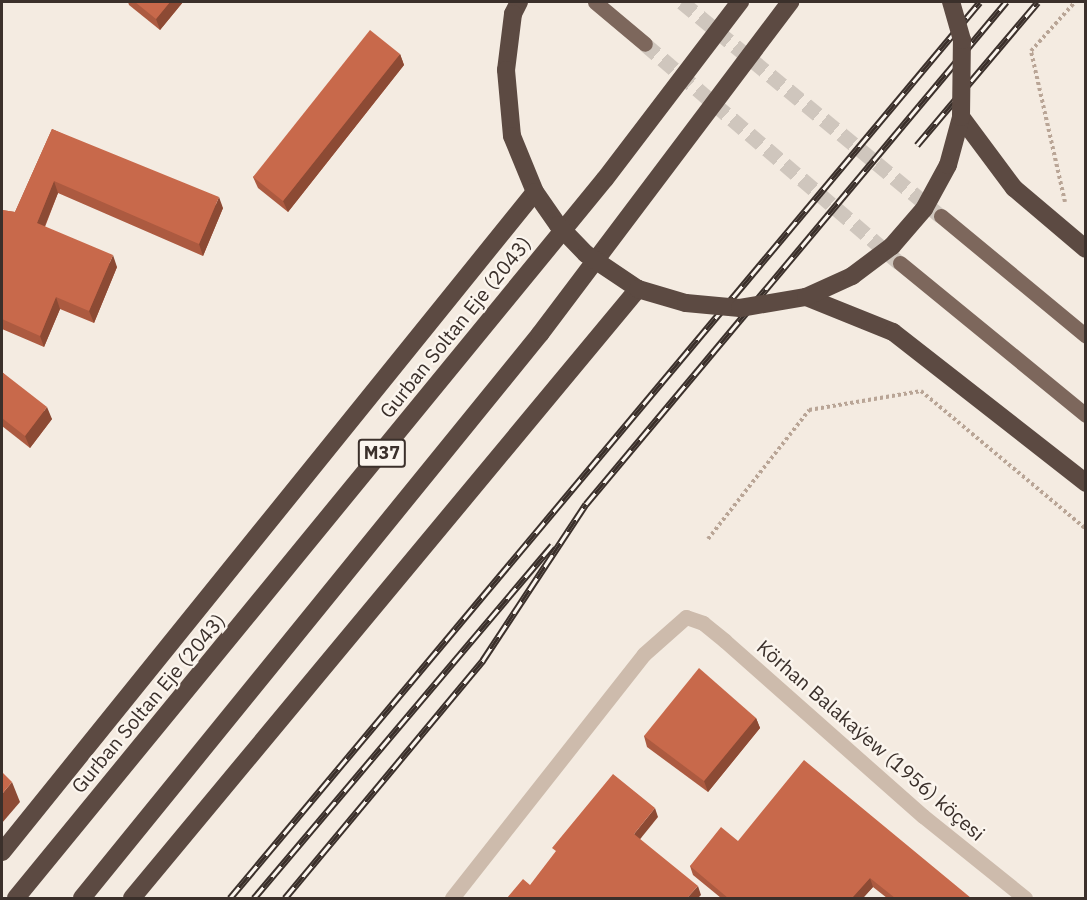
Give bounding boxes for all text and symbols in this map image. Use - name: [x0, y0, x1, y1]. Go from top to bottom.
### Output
- street label: Gurban Soltan Eje (2043): [374, 231, 536, 423]
- road number: M37: [356, 438, 407, 468]
- street label: Gurban Soltan Eje (2043): [66, 608, 230, 798]
- street label: Körhan Balakaýew (1956) köçesi: [752, 635, 990, 845]

